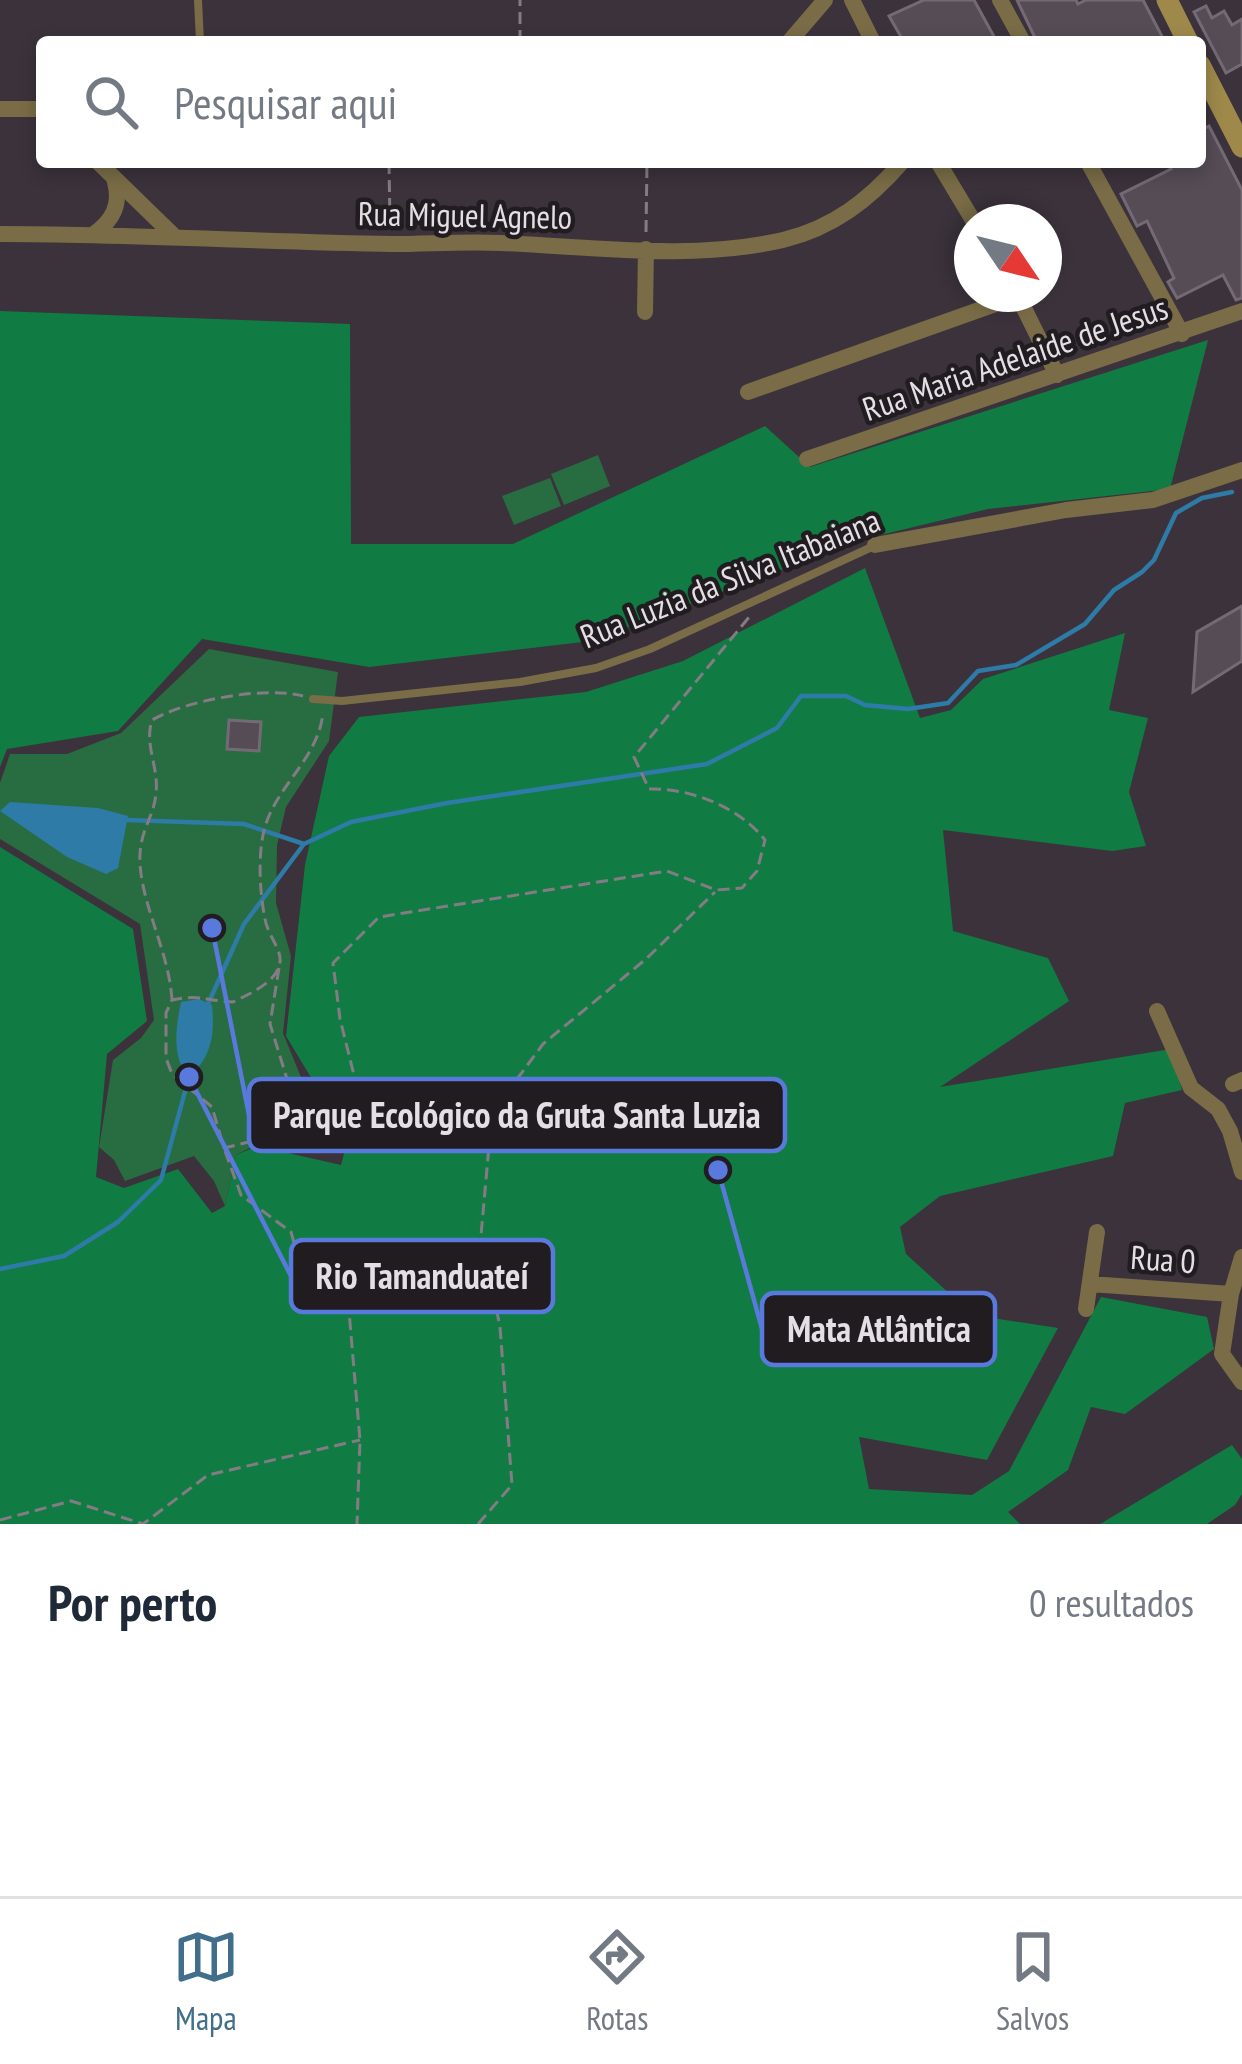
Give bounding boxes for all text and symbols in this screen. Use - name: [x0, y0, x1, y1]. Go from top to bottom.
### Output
- search box: [36, 36, 1206, 168]
- icon: search: [78, 69, 144, 135]
- text: Pesquisar aqui: [174, 73, 397, 131]
- street label: Rua Miguel Agnelo: [358, 191, 572, 238]
- north arrow: [954, 204, 1062, 312]
- street label: Rua Maria Adelaide de Jesus: [857, 285, 1173, 430]
- street label: Rua Luzia da Silva Itabaiana: [574, 498, 886, 657]
- callout: Parque Ecológico da Gruta Santa Luzia: [249, 1079, 785, 1151]
- text: Parque Ecológico da Gruta Santa Luzia: [273, 1091, 761, 1138]
- street label: Rua 0: [1129, 1235, 1197, 1282]
- callout: Rio Tamanduateí: [291, 1240, 553, 1312]
- text: Rio Tamanduateí: [315, 1252, 529, 1299]
- callout: Mata Atlântica: [762, 1293, 995, 1365]
- text: Mata Atlântica: [787, 1305, 971, 1352]
- text: Por perto: [48, 1569, 217, 1635]
- text: 0 resultados: [1029, 1577, 1194, 1628]
- tab: Mapa: [173, 1924, 239, 2039]
- tab: Rotas: [584, 1924, 650, 2039]
- tab: Salvos: [996, 1924, 1069, 2039]

